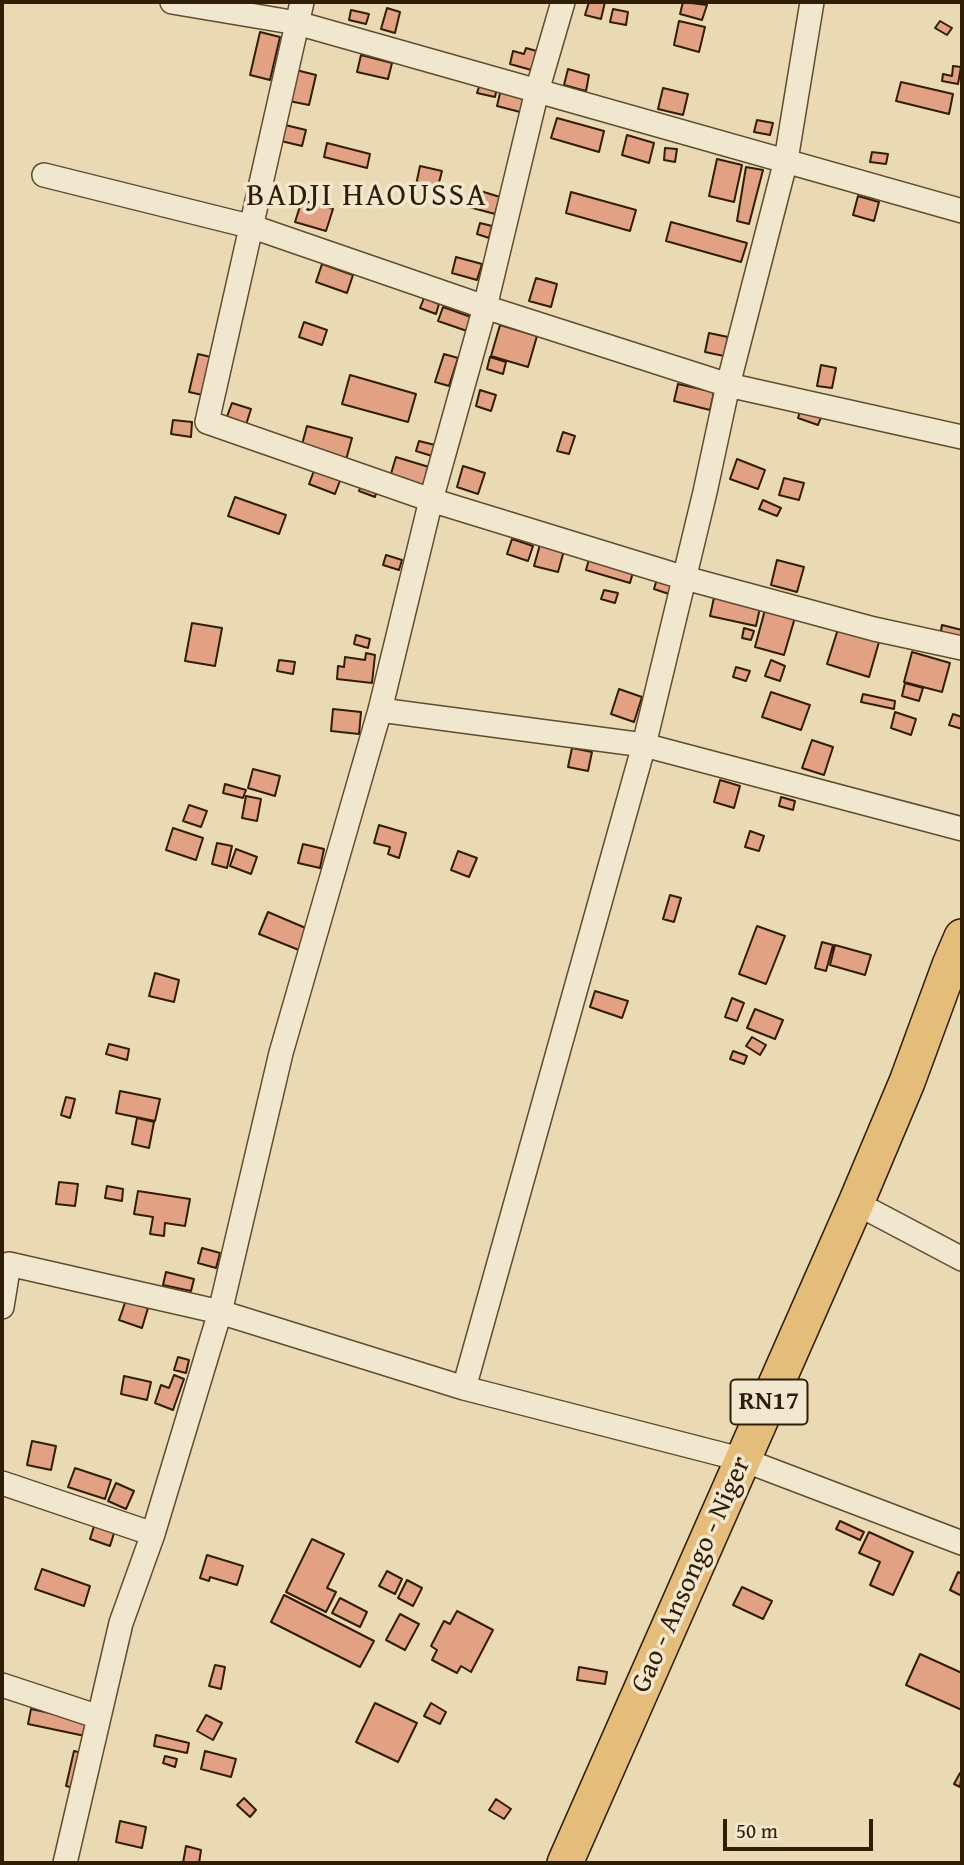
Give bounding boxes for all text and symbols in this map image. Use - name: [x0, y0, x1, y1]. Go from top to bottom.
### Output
- district label: BADJI HAOUSSA: [248, 178, 486, 216]
- road number: RN17: [730, 1380, 808, 1424]
- street label: Gao - Ansongo - Niger: [625, 1452, 759, 1698]
- scale bar: [726, 1806, 876, 1850]
- text: 50 m: [736, 1815, 778, 1846]

